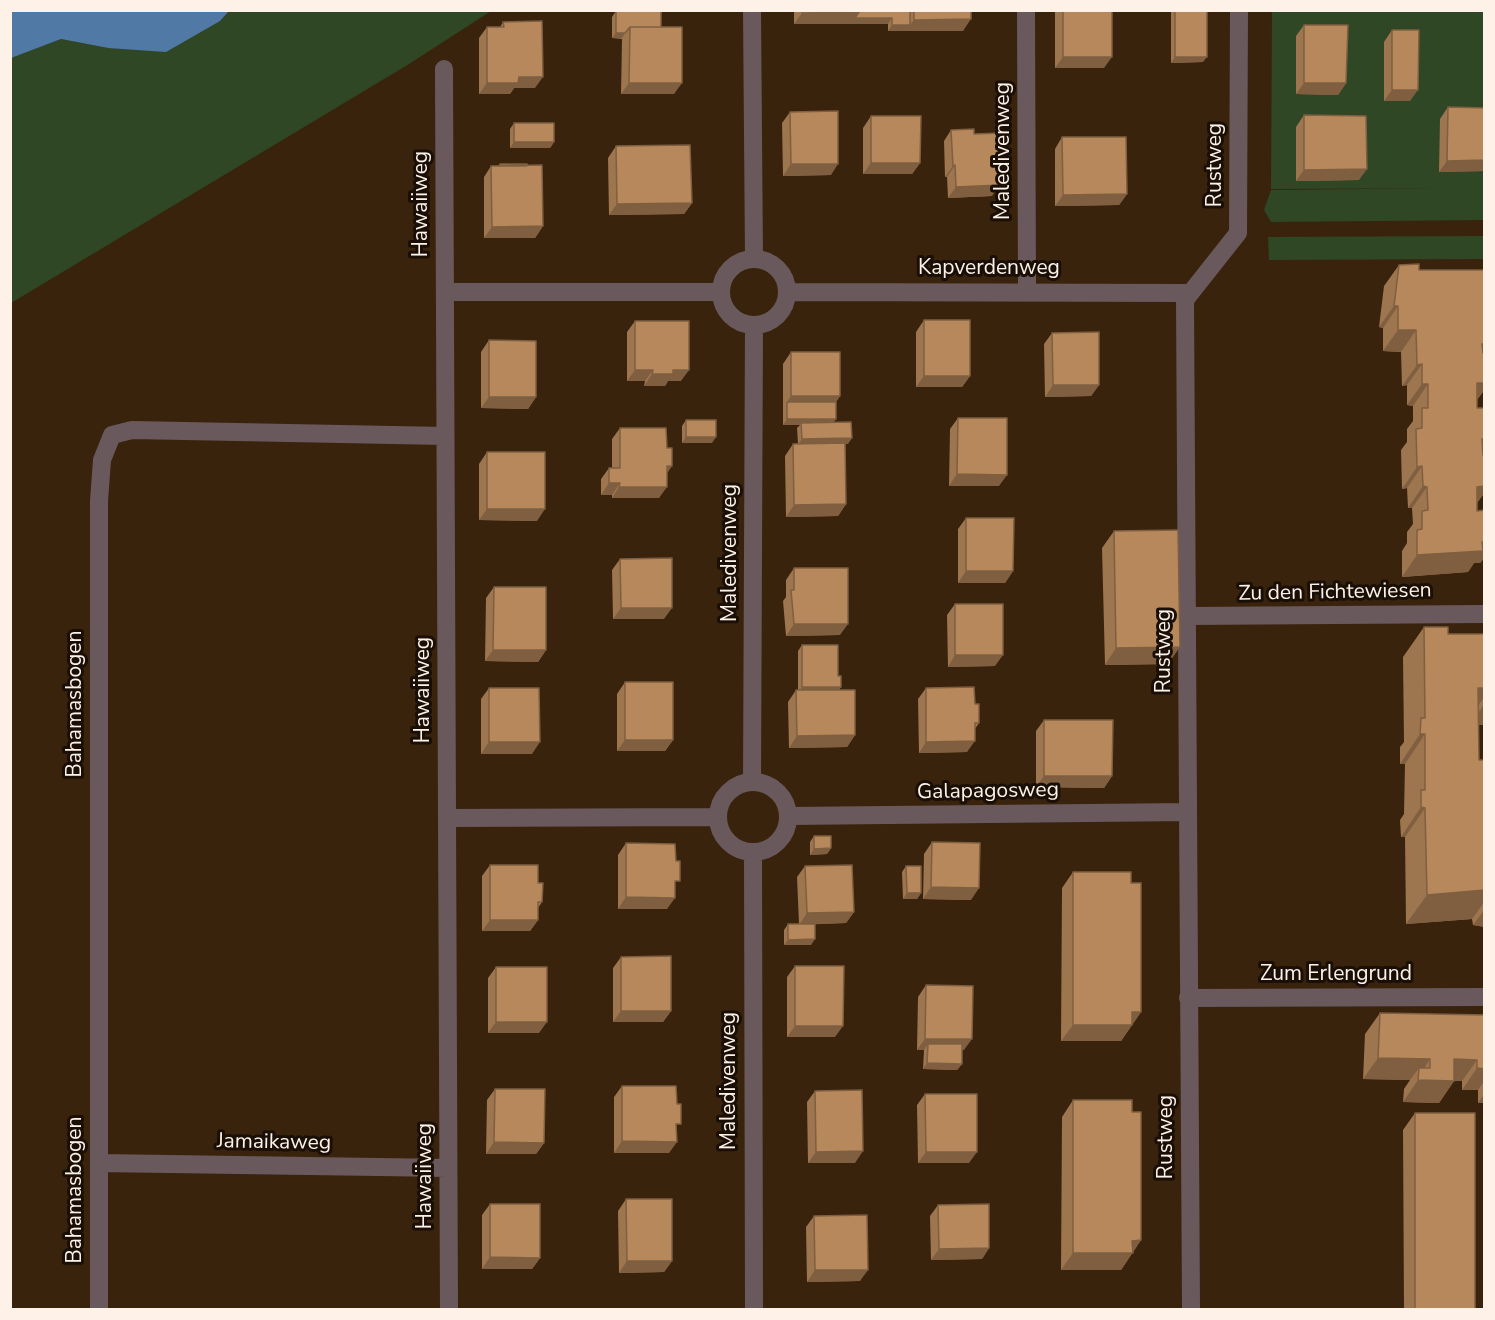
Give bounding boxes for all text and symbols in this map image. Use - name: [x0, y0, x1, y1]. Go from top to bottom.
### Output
- street label: Maledivenweg: [991, 82, 1017, 220]
- street label: Rustweg: [1203, 123, 1229, 207]
- street label: Hawaiiweg: [409, 151, 435, 257]
- street label: Kapverdenweg: [918, 256, 1060, 282]
- street label: Maledivenweg: [718, 484, 744, 622]
- street label: Zu den Fichtewiesen: [1238, 579, 1432, 607]
- street label: Rustweg: [1152, 609, 1178, 693]
- street label: Bahamasbogen: [63, 631, 89, 777]
- street label: Hawaiiweg: [411, 637, 437, 743]
- street label: Galapagosweg: [917, 778, 1059, 806]
- street label: Zum Erlengrund: [1260, 962, 1412, 988]
- street label: Maledivenweg: [717, 1012, 743, 1150]
- street label: Rustweg: [1154, 1095, 1180, 1179]
- street label: Bahamasbogen: [63, 1117, 89, 1263]
- street label: Hawaiiweg: [413, 1123, 439, 1229]
- street label: Jamaikaweg: [217, 1129, 331, 1157]

